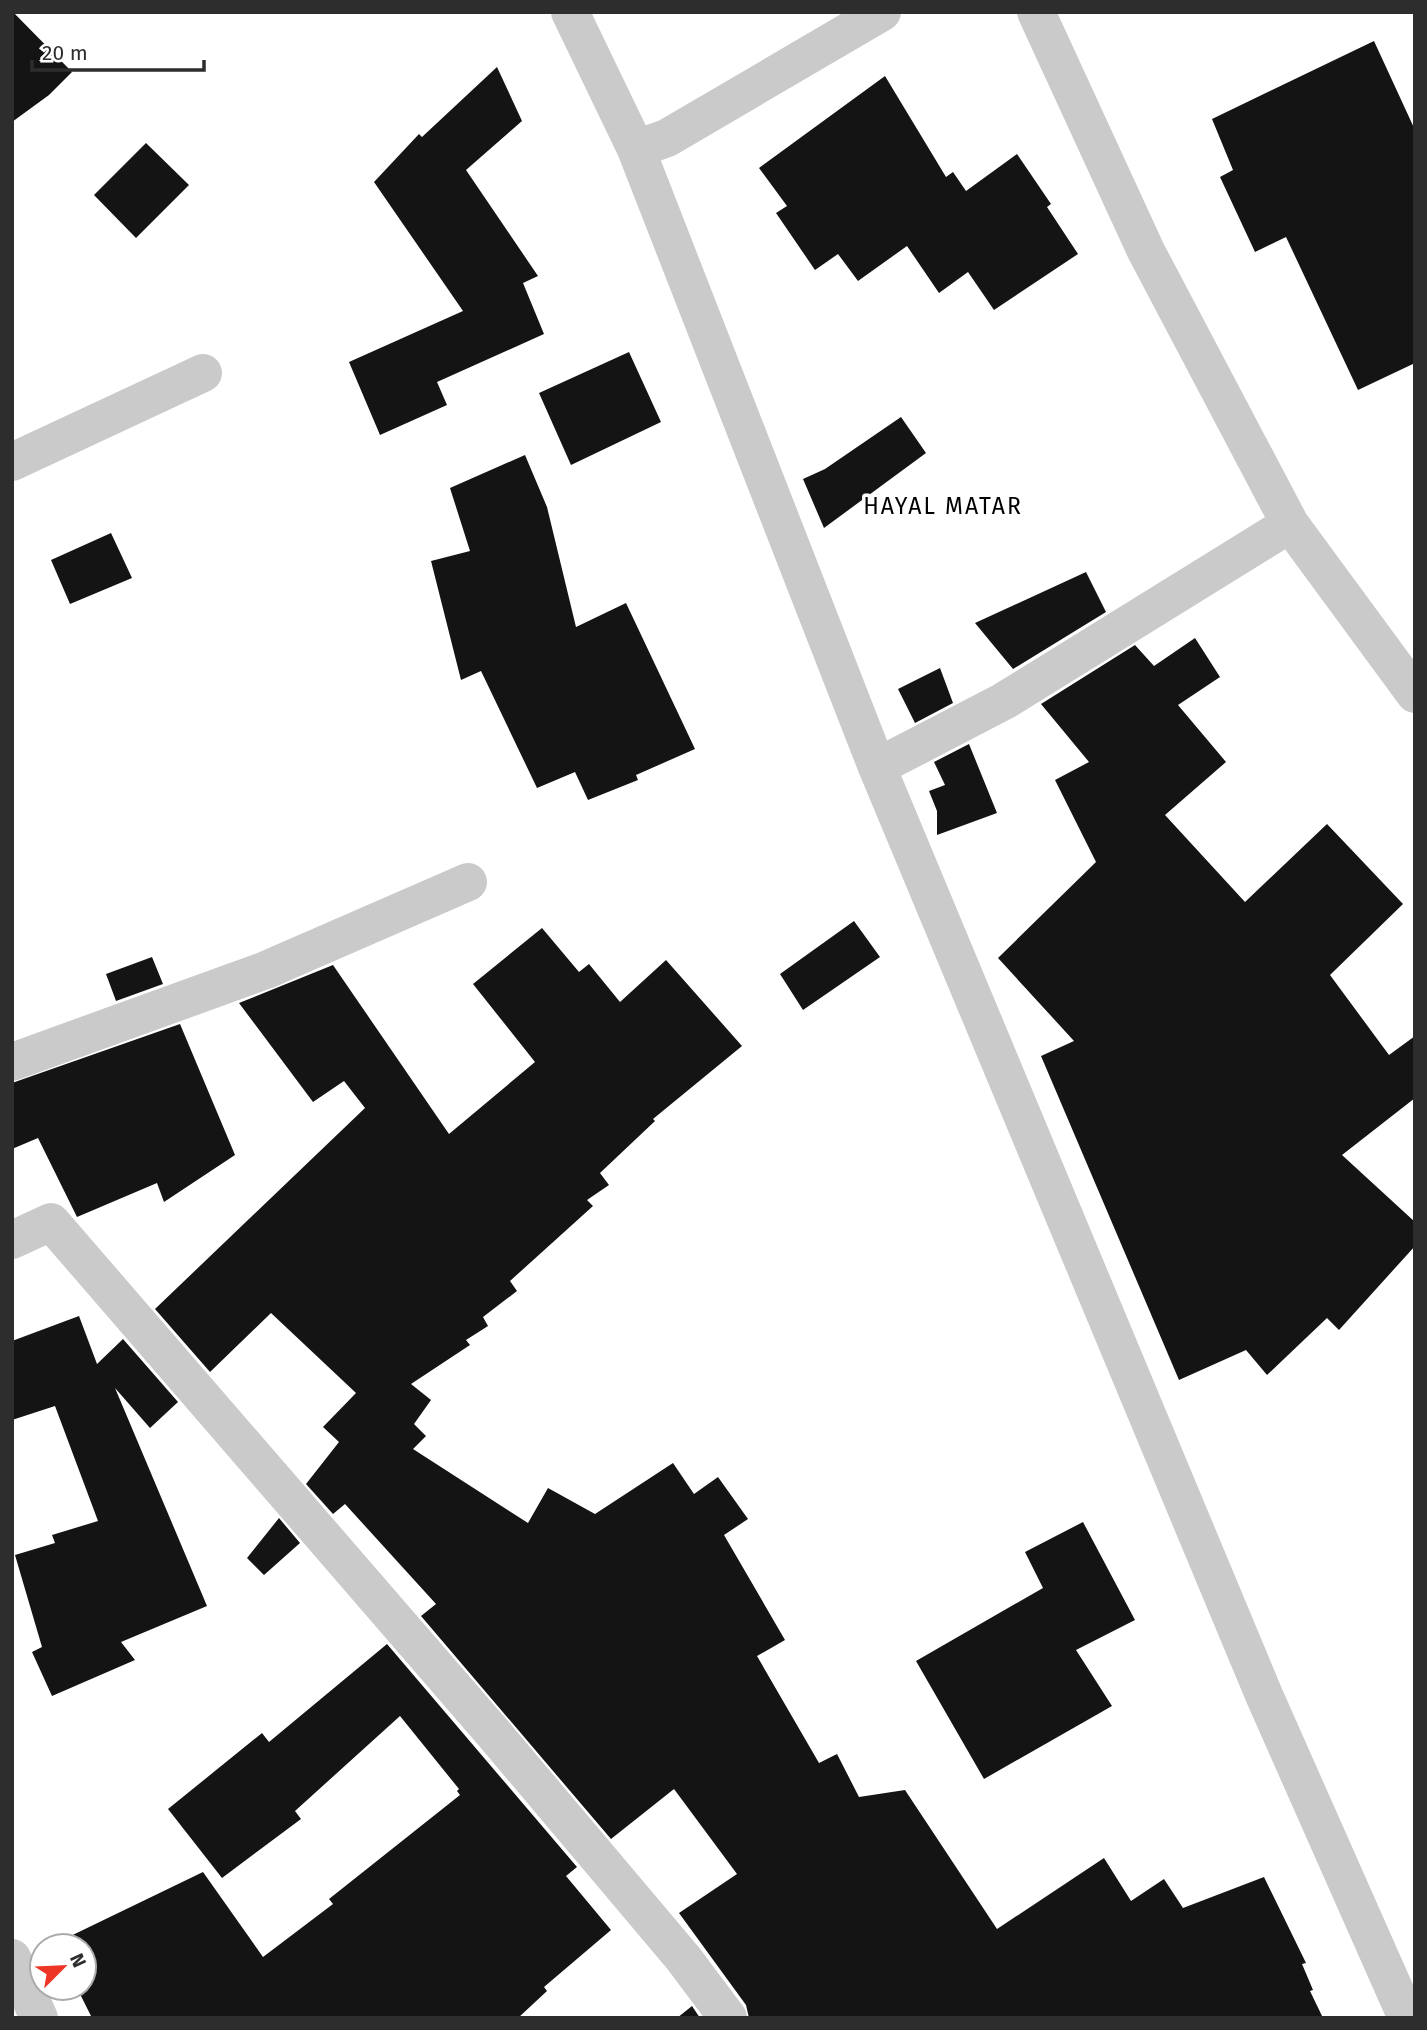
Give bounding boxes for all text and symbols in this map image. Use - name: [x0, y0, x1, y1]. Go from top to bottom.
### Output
- scale bar: [32, 28, 203, 72]
- text: 20 m: [42, 40, 88, 66]
- district label: HAYAL MATAR: [863, 492, 1023, 520]
- north arrow: [28, 1932, 98, 2002]
- text: N: [65, 1950, 91, 1971]

